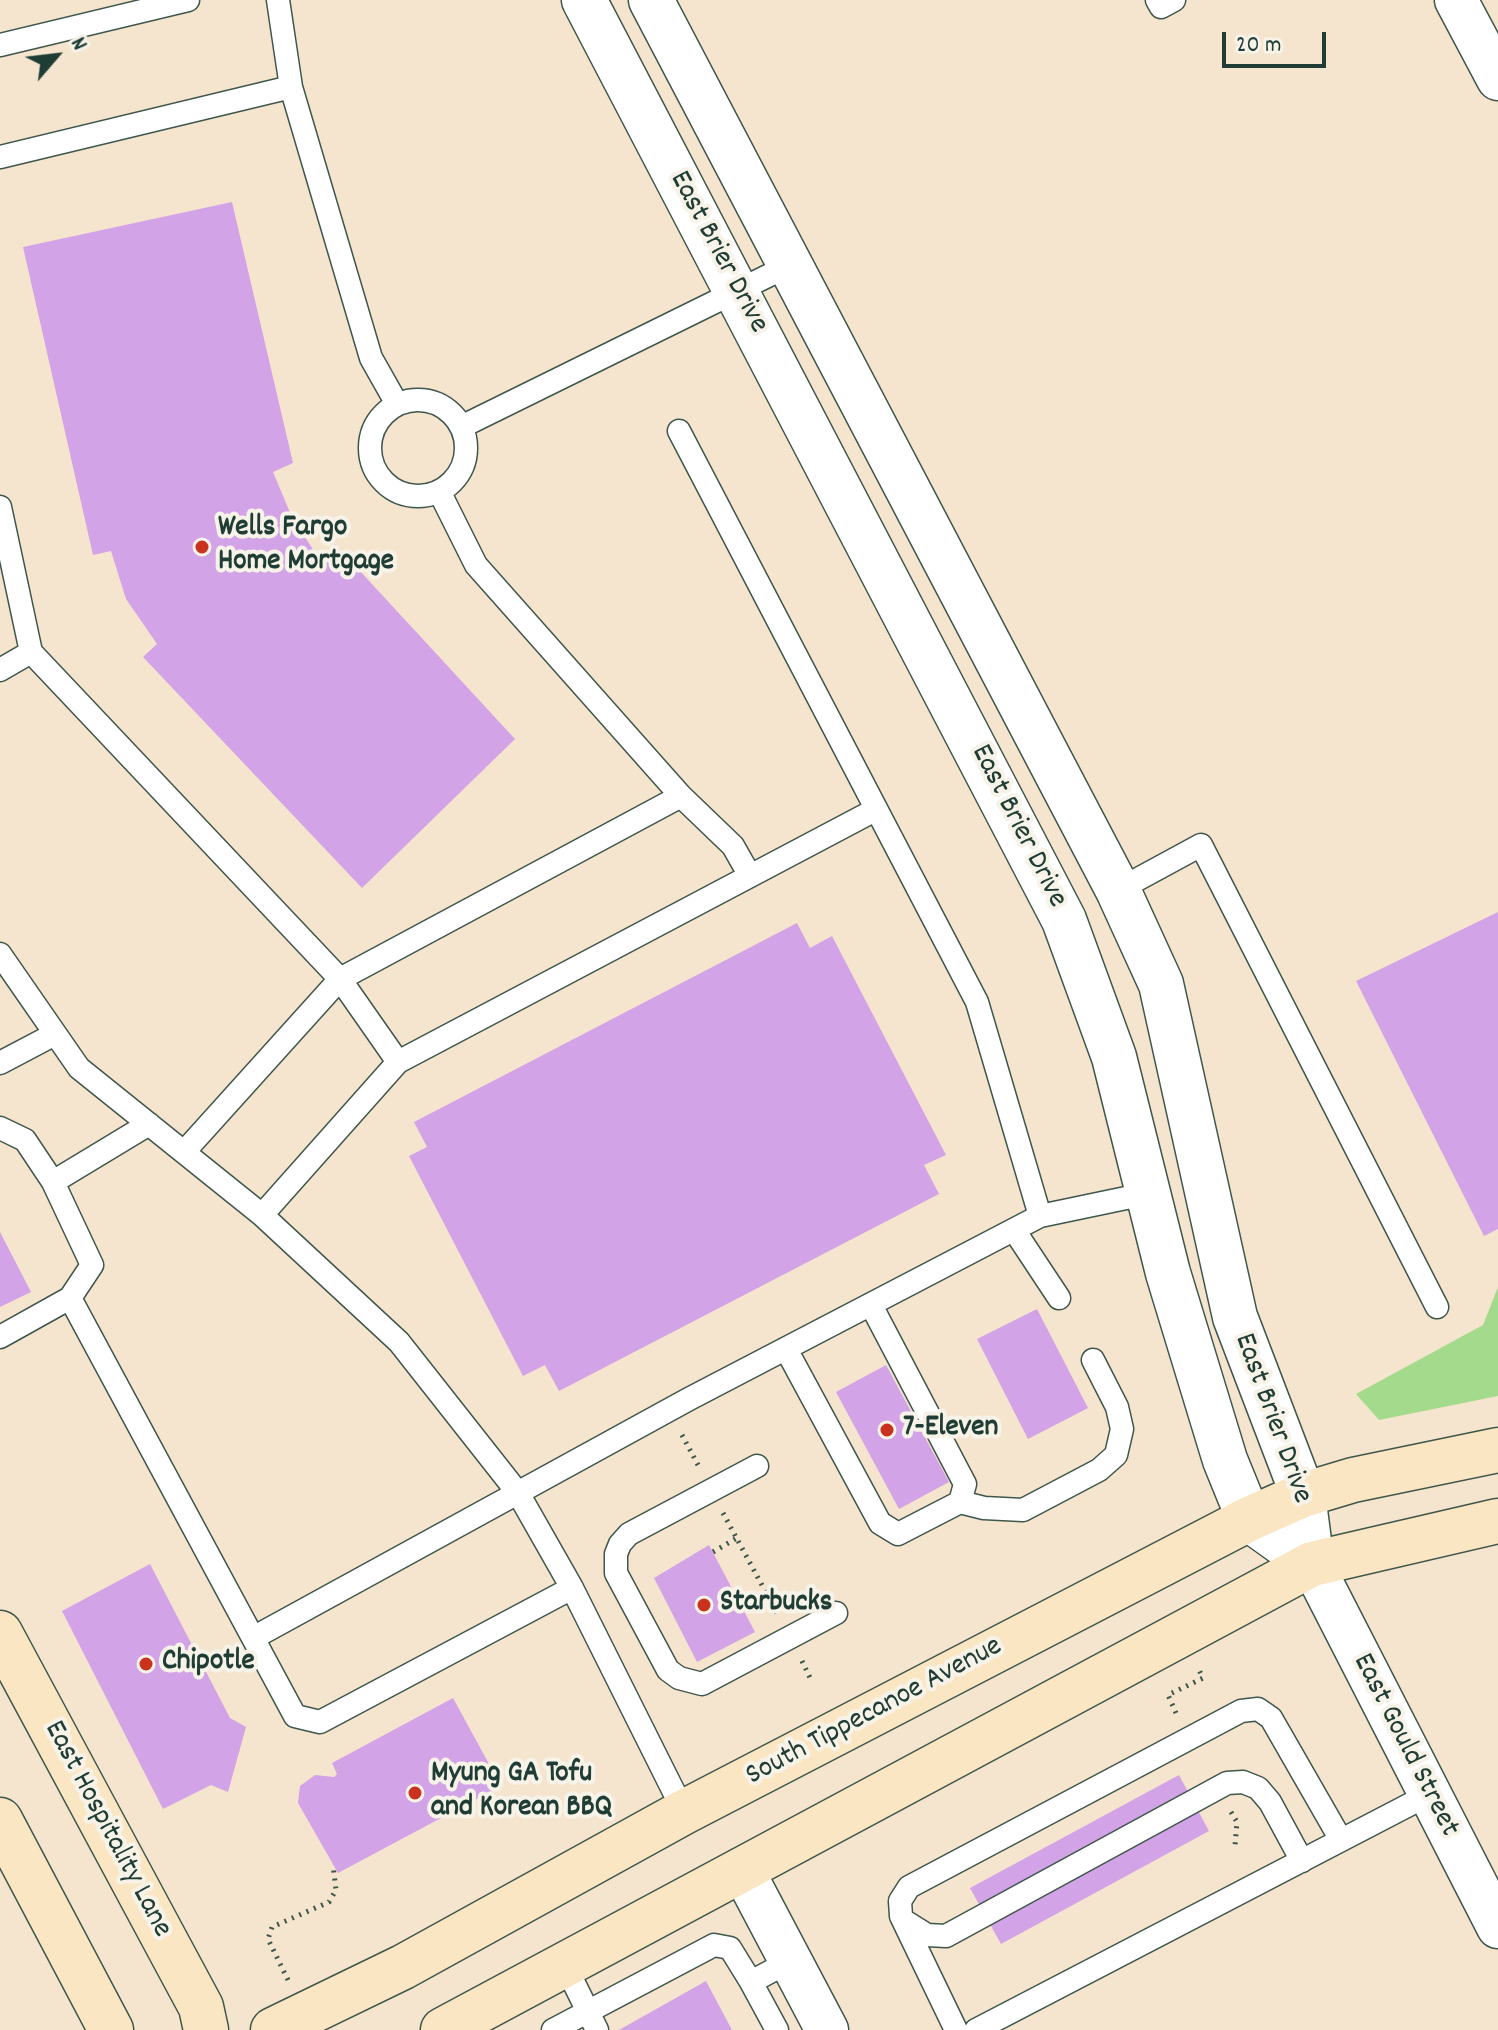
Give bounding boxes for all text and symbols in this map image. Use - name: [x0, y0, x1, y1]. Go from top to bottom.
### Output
- north arrow: [16, 16, 96, 96]
- scale bar: [1226, 16, 1330, 66]
- text: 20 m: [1236, 29, 1282, 63]
- text: N: [61, 32, 94, 57]
- street label: East Brier Drive: [659, 166, 775, 340]
- place label: Wells Fargo Home Mortgage: [218, 512, 394, 582]
- marker: Wells Fargo Home Mortgage: [193, 538, 211, 556]
- street label: East Brier Drive: [961, 739, 1073, 915]
- street label: East Brier Drive: [1224, 1329, 1318, 1509]
- place label: 7-Eleven: [903, 1412, 998, 1448]
- marker: 7-Eleven: [878, 1421, 896, 1439]
- place label: Starbucks: [720, 1587, 832, 1623]
- marker: Starbucks: [695, 1596, 713, 1614]
- street label: South Tippecanoe Avenue: [741, 1630, 1009, 1796]
- place label: Chipotle: [162, 1646, 255, 1682]
- street label: East Gould Street: [1342, 1648, 1466, 1844]
- marker: Chipotle: [137, 1655, 155, 1673]
- street label: East Hospitality Lane: [34, 1716, 178, 1944]
- place label: Myung GA Tofu and Korean BBQ: [431, 1758, 612, 1828]
- marker: Myung GA Tofu and Korean BBQ: [406, 1784, 424, 1802]

